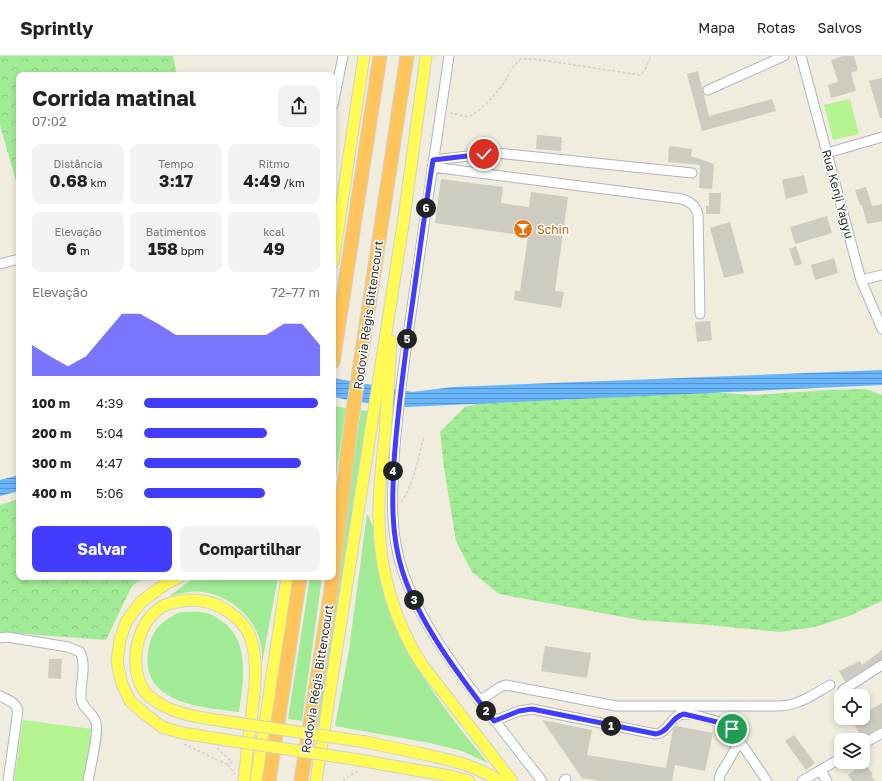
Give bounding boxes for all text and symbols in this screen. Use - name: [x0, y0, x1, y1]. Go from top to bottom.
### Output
- text: Sprintly: [20, 16, 94, 39]
- text: Mapa: [698, 19, 735, 36]
- text: Rotas: [757, 19, 796, 36]
- text: Salvos: [818, 19, 862, 36]
- text: Corrida matinal: [32, 84, 196, 111]
- button: share: [278, 85, 320, 127]
- text: 07:02: [32, 113, 66, 129]
- pin: [467, 137, 501, 171]
- icon: check: [473, 143, 495, 165]
- street label: Rua Kenji Yagyu: [819, 148, 857, 240]
- text: Distância: [53, 157, 103, 170]
- text: Tempo: [158, 157, 194, 170]
- text: Ritmo: [258, 157, 290, 170]
- text: 0.68: [50, 170, 88, 191]
- text: 3:17: [159, 170, 193, 191]
- text: 4:49: [243, 170, 281, 191]
- text: km: [88, 176, 106, 189]
- text: /km: [281, 176, 305, 189]
- pin: 6: [416, 198, 436, 218]
- text: 6: [423, 201, 430, 214]
- bar icon: Schin: [512, 218, 534, 240]
- place label: Schin: [537, 222, 569, 237]
- text: Elevação: [54, 225, 102, 238]
- text: Batimentos: [146, 225, 206, 238]
- text: kcal: [263, 225, 285, 238]
- text: 6: [66, 238, 77, 259]
- text: 158: [148, 238, 178, 259]
- text: 49: [263, 238, 285, 259]
- street label: Rodovia Régis Bittencourt: [350, 239, 386, 390]
- text: m: [77, 244, 90, 257]
- text: bpm: [178, 244, 204, 257]
- text: Elevação: [32, 284, 88, 300]
- text: 72–77 m: [271, 284, 320, 300]
- pin: 5: [397, 329, 417, 349]
- text: 5: [404, 332, 410, 345]
- text: 100 m: [32, 395, 70, 411]
- text: 4:39: [96, 395, 123, 411]
- text: 200 m: [32, 425, 71, 441]
- text: 5:04: [96, 425, 123, 441]
- text: 300 m: [32, 455, 71, 471]
- text: 4:47: [96, 455, 123, 471]
- pin: 4: [383, 461, 403, 481]
- text: 4: [390, 464, 396, 477]
- text: 400 m: [32, 485, 72, 501]
- text: 5:06: [96, 485, 123, 501]
- button: Salvar: [32, 526, 172, 572]
- button: Compartilhar: [180, 526, 320, 572]
- pin: 3: [404, 590, 424, 610]
- text: 3: [411, 593, 417, 606]
- street label: Rodovia Régis Bittencourt: [298, 604, 336, 754]
- map controls: [834, 689, 870, 769]
- button: locate: [834, 689, 870, 725]
- pin: 2: [476, 701, 496, 721]
- text: 2: [483, 704, 489, 717]
- pin: [715, 712, 749, 746]
- pin: 1: [601, 716, 621, 736]
- icon: arrive: [721, 718, 743, 740]
- text: 1: [608, 719, 614, 732]
- button: layers: [834, 733, 870, 769]

